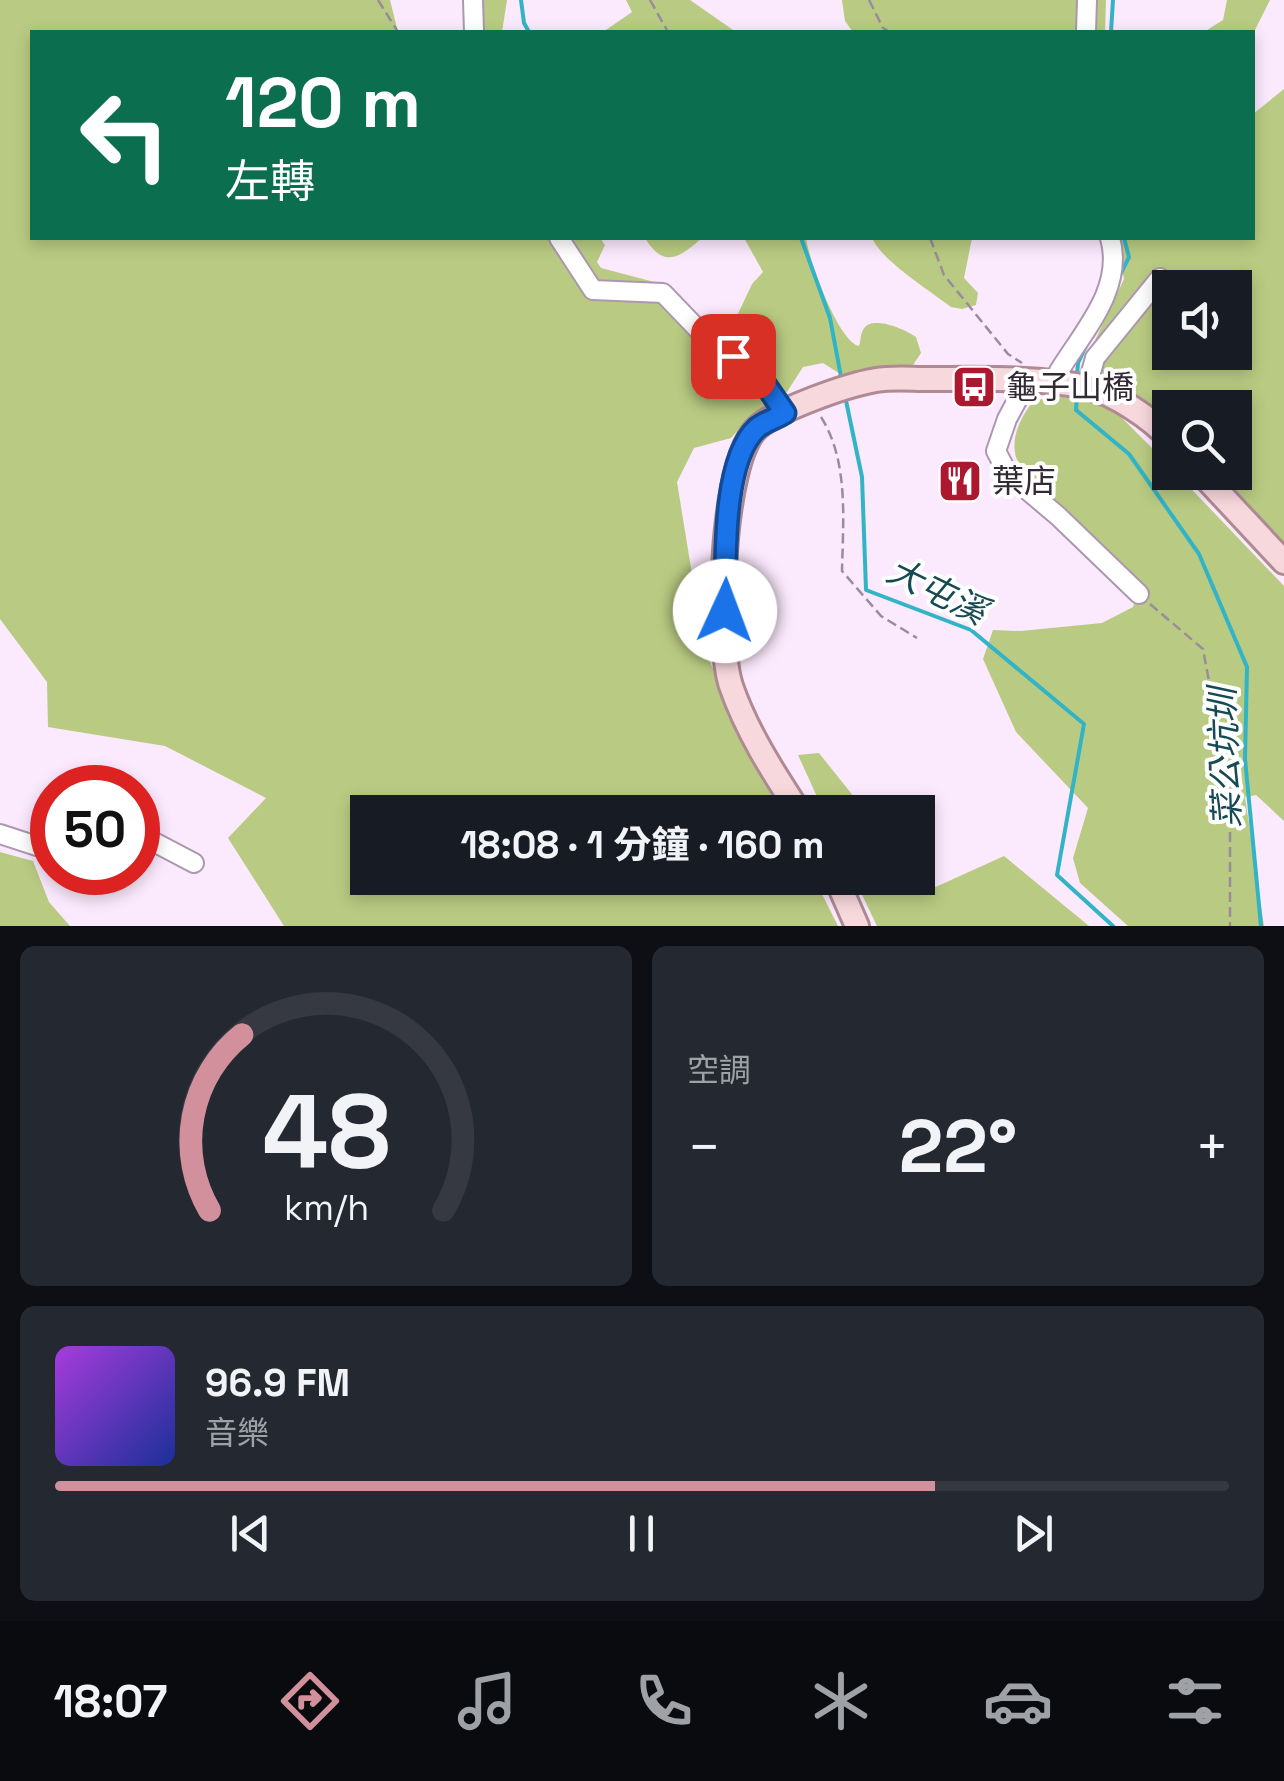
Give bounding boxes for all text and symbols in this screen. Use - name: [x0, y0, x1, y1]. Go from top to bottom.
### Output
- text: 120 m: [225, 58, 421, 147]
- icon: left: [60, 70, 190, 200]
- text: 左轉: [225, 153, 315, 210]
- map controls: [1152, 270, 1252, 490]
- button: sound: [1152, 270, 1252, 370]
- pin: [691, 314, 776, 399]
- icon: arrive: [706, 329, 761, 384]
- bus stop icon: 龜子山橋: [951, 364, 997, 410]
- place label: 龜子山橋: [1006, 367, 1134, 407]
- button: search: [1152, 390, 1252, 490]
- restaurant icon: 葉店: [937, 458, 983, 504]
- place label: 葉店: [992, 461, 1056, 501]
- water label: 大屯溪: [880, 548, 998, 636]
- position arrow: [673, 559, 777, 663]
- water label: 菜公坑圳: [1200, 682, 1249, 829]
- speed limit sign: 50: [30, 765, 160, 895]
- text: 18:08 · 1 分鐘 · 160 m: [460, 821, 825, 869]
- text: 空調: [687, 1050, 751, 1090]
- text: 48: [262, 1066, 390, 1198]
- text: 22°: [899, 1098, 1017, 1194]
- text: −: [687, 1112, 721, 1182]
- text: +: [1195, 1112, 1229, 1182]
- text: km/h: [283, 1185, 369, 1230]
- text: 96.9 FM: [205, 1359, 350, 1407]
- text: 音樂: [205, 1413, 269, 1453]
- icon: previous: [223, 1506, 278, 1561]
- icon: pause: [614, 1506, 669, 1561]
- icon: next: [1006, 1506, 1061, 1561]
- icon: directions: [275, 1666, 345, 1736]
- icon: music: [452, 1666, 522, 1736]
- icon: phone: [629, 1666, 699, 1736]
- icon: climate: [806, 1666, 876, 1736]
- icon: car: [983, 1666, 1053, 1736]
- icon: filters: [1160, 1666, 1230, 1736]
- text: 18:07: [54, 1673, 168, 1730]

